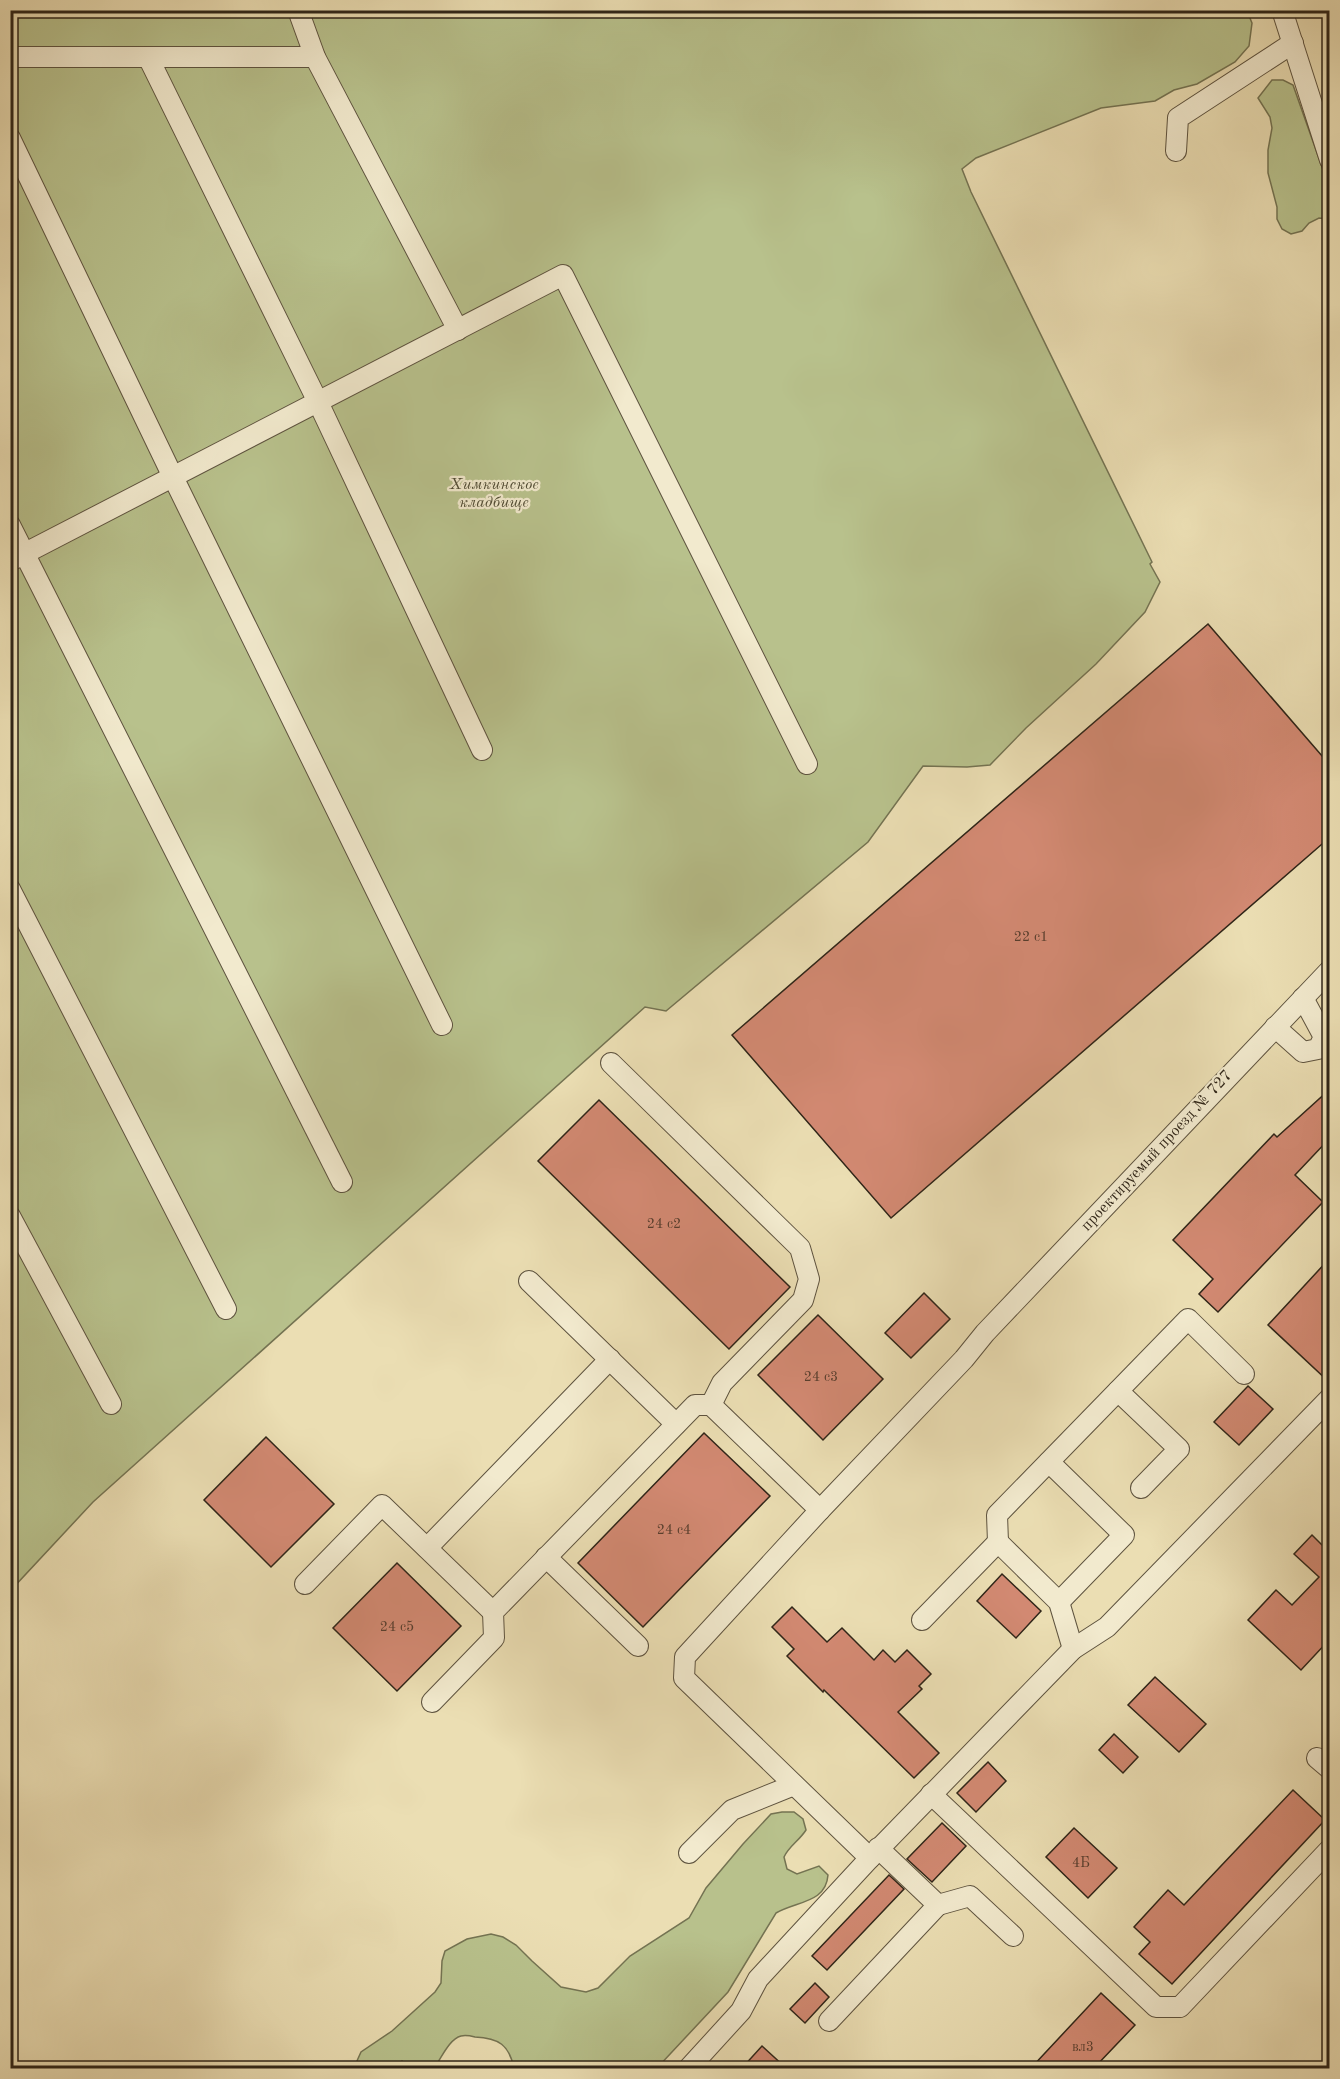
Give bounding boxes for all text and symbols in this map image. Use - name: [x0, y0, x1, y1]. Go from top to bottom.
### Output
- park label: Химкинское кладбище: [449, 477, 539, 511]
- house number: 22 с1: [1014, 930, 1048, 944]
- street label: проектируемый проезд № 727: [1078, 1068, 1236, 1234]
- house number: 24 с2: [647, 1217, 681, 1231]
- house number: 24 с3: [804, 1370, 838, 1384]
- house number: 24 с4: [657, 1523, 691, 1537]
- house number: 24 с5: [380, 1620, 414, 1634]
- house number: 4Б: [1072, 1856, 1090, 1870]
- house number: вл3: [1072, 2040, 1094, 2054]

